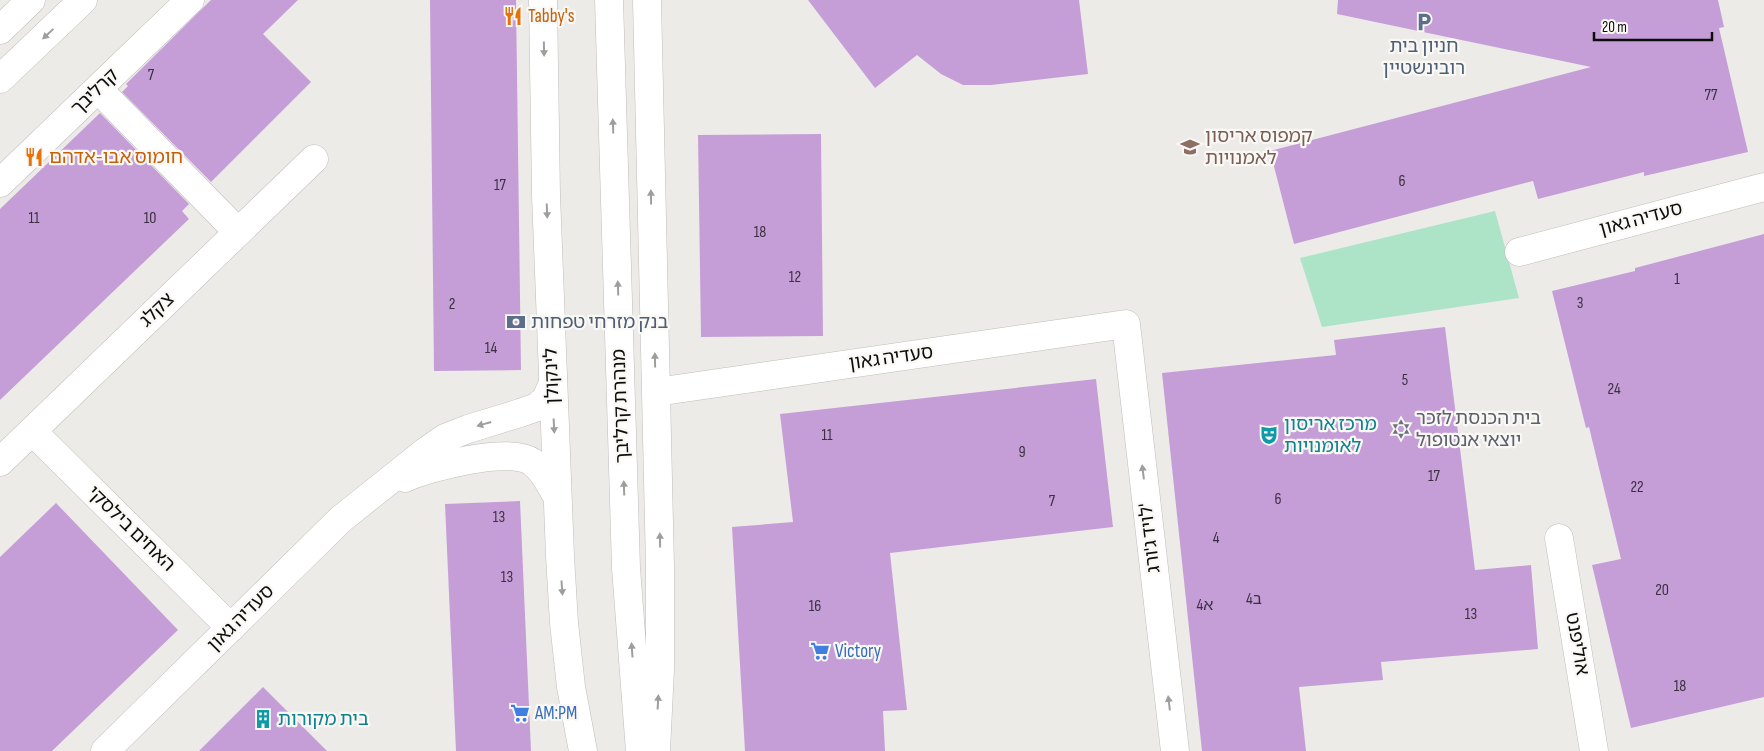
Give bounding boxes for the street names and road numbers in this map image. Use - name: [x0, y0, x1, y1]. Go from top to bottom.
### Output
- street label: קרליבך: [66, 64, 124, 120]
- street label: סעדיה גאון: [1597, 197, 1685, 241]
- street label: צקלג: [135, 288, 179, 332]
- street label: סעדיה גאון: [847, 341, 935, 375]
- street label: לינקולן: [540, 347, 564, 405]
- street label: מנהרת קרליבך: [608, 349, 634, 463]
- street label: האחים בילסקי: [82, 481, 180, 577]
- street label: לויד ג'ורג': [1134, 502, 1166, 574]
- street label: סעדיה גאון: [203, 580, 279, 656]
- street label: אוליפנט: [1560, 611, 1594, 677]

